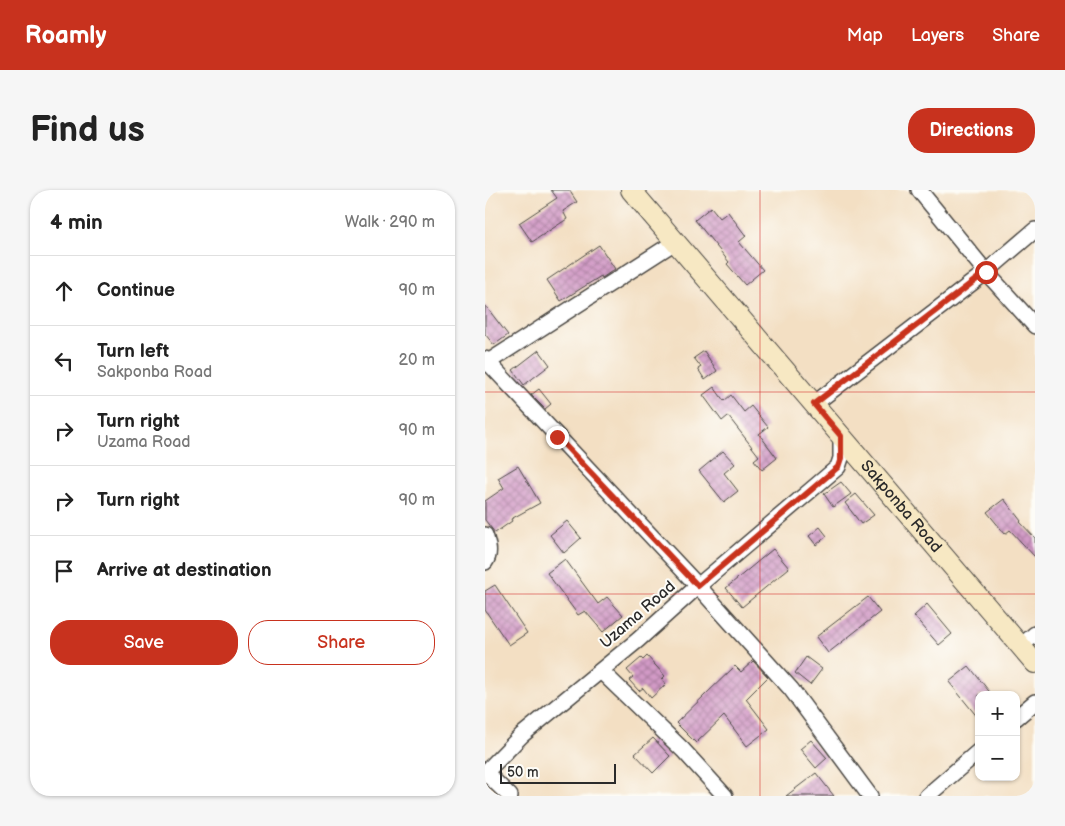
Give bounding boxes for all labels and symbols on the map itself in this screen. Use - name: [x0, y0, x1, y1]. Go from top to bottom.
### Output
- route start: [975, 261, 998, 284]
- route end: [546, 426, 569, 449]
- street label: Sakponba Road: [857, 456, 946, 556]
- street label: Uzama Road: [596, 577, 680, 653]
- scale bar: [500, 761, 616, 784]

